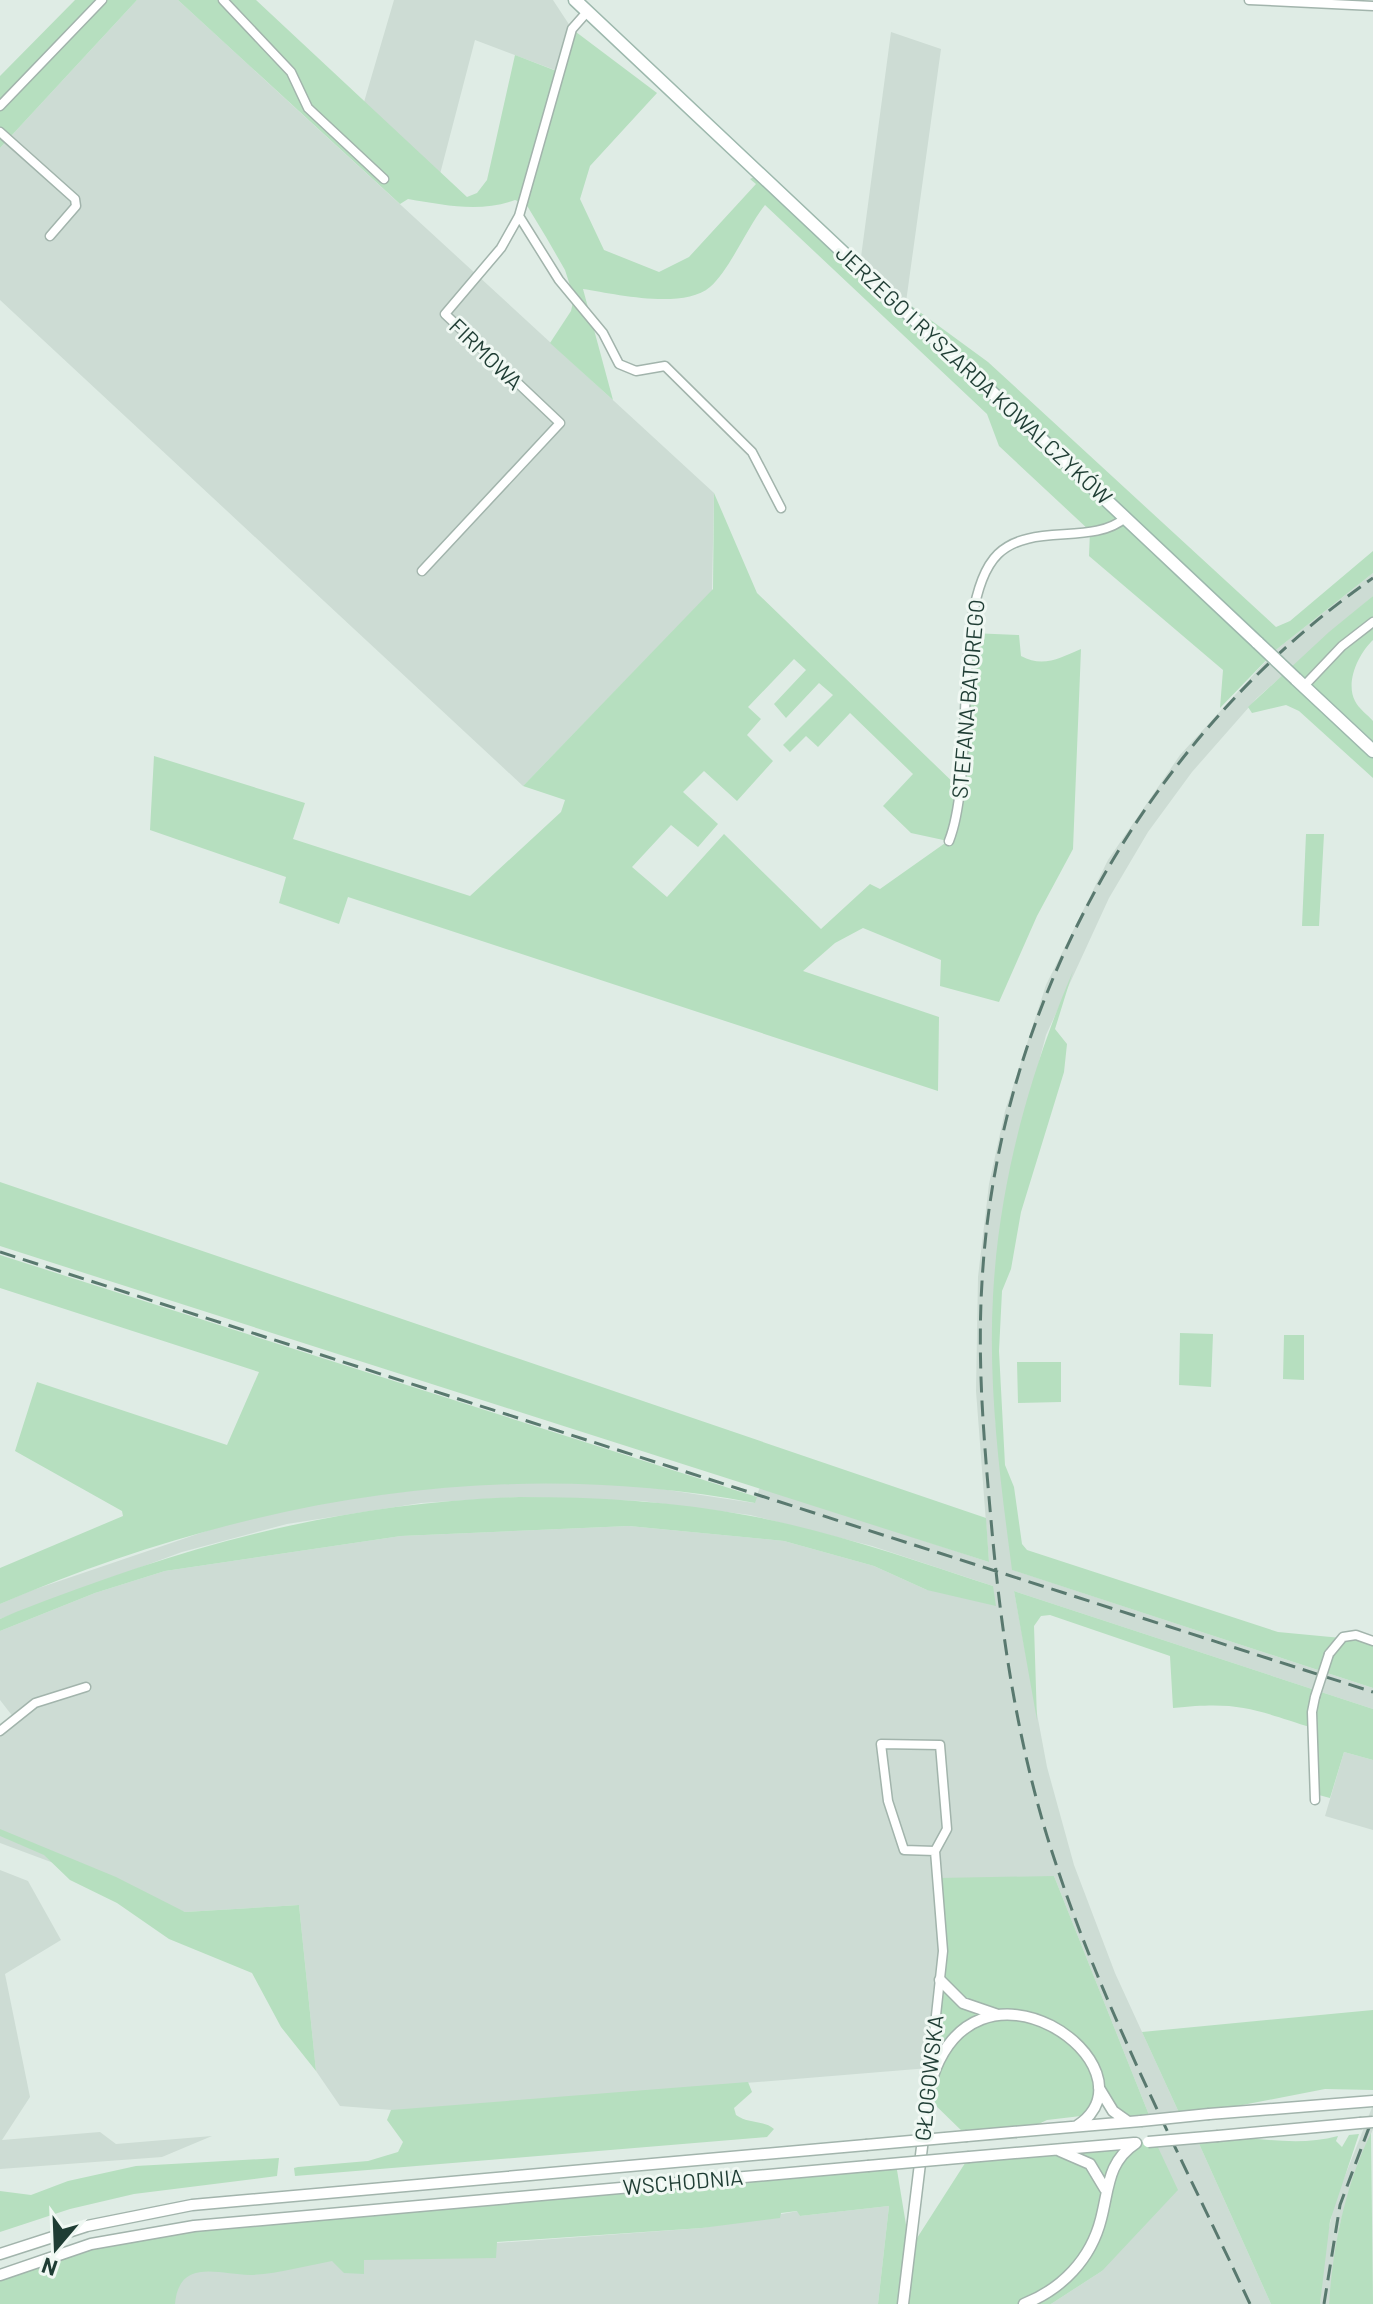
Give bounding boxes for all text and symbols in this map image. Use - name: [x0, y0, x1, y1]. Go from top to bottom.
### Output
- street label: JERZEGO I RYSZARDA KOWALCZYKÓW: [831, 239, 1118, 509]
- street label: FIRMOWA: [445, 312, 529, 394]
- street label: STEFANA BATOREGO: [945, 598, 989, 800]
- street label: GŁOGOWSKA: [908, 2014, 948, 2142]
- street label: WSCHODNIA: [622, 2163, 744, 2199]
- north arrow: [16, 2208, 96, 2288]
- text: N: [38, 2253, 60, 2283]

